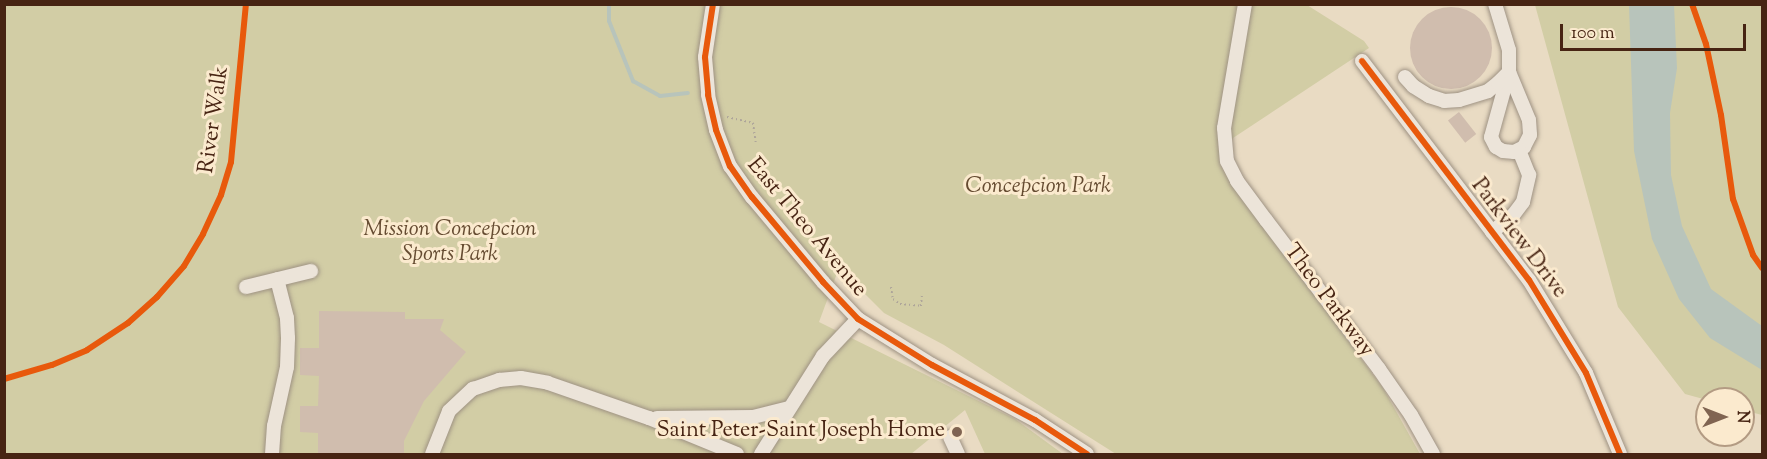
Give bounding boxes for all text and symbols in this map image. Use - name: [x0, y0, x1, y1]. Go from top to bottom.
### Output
- scale bar: [1563, 12, 1749, 50]
- text: 100 m: [1571, 21, 1615, 47]
- street label: River Walk: [194, 65, 236, 175]
- street label: East Theo Avenue: [740, 153, 872, 303]
- street label: Parkview Drive: [1464, 174, 1572, 304]
- park label: Concepcion Park: [965, 175, 1111, 201]
- park label: Mission Concepcion Sports Park: [363, 217, 537, 268]
- street label: Theo Parkway: [1277, 240, 1379, 362]
- north arrow: [1695, 387, 1755, 447]
- text: N: [1730, 411, 1753, 423]
- place label: Saint Peter-Saint Joseph Home: [656, 419, 945, 445]
- marker: Saint Peter-Saint Joseph Home: [950, 425, 964, 439]

